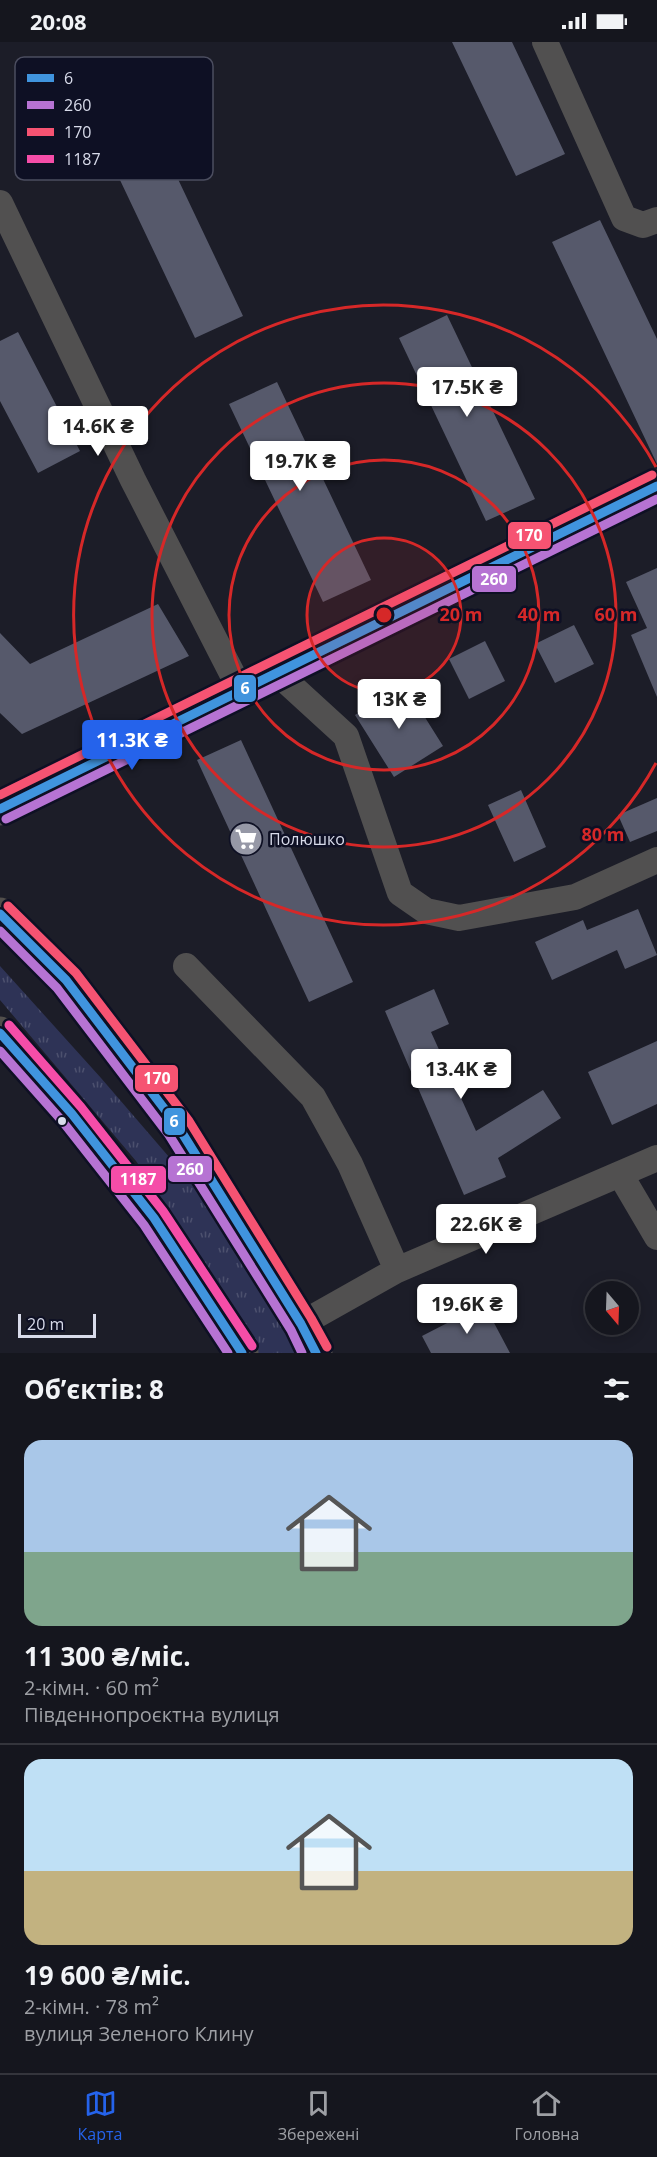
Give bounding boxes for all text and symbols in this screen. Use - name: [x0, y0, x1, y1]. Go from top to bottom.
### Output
- text: 20:08: [30, 6, 87, 36]
- legend: [15, 57, 213, 180]
- text: 6: [64, 67, 73, 89]
- text: 260: [64, 94, 91, 116]
- text: 170: [64, 121, 91, 143]
- text: 1187: [64, 148, 101, 170]
- pin: 17.5K ₴: [412, 367, 522, 418]
- text: 17.5K ₴: [431, 373, 503, 400]
- pin: 14.6K ₴: [43, 406, 153, 457]
- text: 14.6K ₴: [62, 412, 134, 439]
- pin: 19.7K ₴: [245, 441, 355, 492]
- text: 19.7K ₴: [264, 447, 336, 474]
- line badge: 170: [507, 521, 552, 550]
- text: 170: [515, 524, 543, 546]
- line badge: 260: [471, 565, 517, 593]
- text: 260: [480, 568, 508, 590]
- text: 20 m: [440, 602, 482, 626]
- text: 40 m: [518, 602, 560, 626]
- text: 60 m: [595, 602, 637, 626]
- centre of rings: [374, 605, 394, 625]
- line badge: 6: [233, 674, 257, 703]
- text: 6: [240, 677, 250, 699]
- pin: 13K ₴: [357, 679, 441, 730]
- text: 13K ₴: [372, 685, 426, 712]
- pin: 11.3K ₴: [77, 720, 187, 771]
- text: 11.3K ₴: [96, 726, 168, 753]
- supermarket icon: Полюшко: [228, 821, 264, 857]
- text: 80 m: [582, 822, 624, 846]
- place label: Полюшко: [269, 828, 345, 850]
- pin: 13.4K ₴: [406, 1049, 516, 1100]
- text: 13.4K ₴: [425, 1055, 497, 1082]
- line badge: 170: [134, 1064, 179, 1093]
- text: 170: [143, 1067, 171, 1089]
- line badge: 6: [163, 1107, 186, 1136]
- text: 6: [169, 1110, 179, 1132]
- unlabelled marker: [56, 1115, 68, 1127]
- line badge: 260: [167, 1155, 213, 1183]
- text: 260: [176, 1158, 204, 1180]
- line badge: 1187: [110, 1165, 167, 1194]
- text: 1187: [120, 1168, 156, 1190]
- pin: 22.6K ₴: [431, 1204, 541, 1255]
- text: 22.6K ₴: [450, 1210, 522, 1237]
- north arrow: [585, 1281, 639, 1335]
- map controls: [585, 1281, 639, 1335]
- pin: 19.6K ₴: [412, 1284, 522, 1335]
- text: 19.6K ₴: [431, 1290, 503, 1317]
- scale bar: [18, 1311, 96, 1338]
- text: 20 m: [27, 1313, 64, 1335]
- text: Об’єктів: 8: [24, 1371, 164, 1407]
- icon: filters: [600, 1373, 633, 1406]
- icon: home: [275, 1479, 383, 1587]
- text: 11 300 ₴/міс.: [24, 1638, 191, 1674]
- text: 2-кімн. · 60 m²: [24, 1674, 159, 1701]
- text: Південнопроєктна вулиця: [24, 1701, 280, 1728]
- icon: home: [275, 1798, 383, 1906]
- text: 19 600 ₴/міс.: [24, 1957, 191, 1993]
- text: 2-кімн. · 78 m²: [24, 1993, 159, 2020]
- text: вулиця Зеленого Клину: [24, 2020, 254, 2047]
- tab: Карта: [78, 2087, 122, 2145]
- tab: Збережені: [278, 2087, 359, 2145]
- tab: Головна: [514, 2087, 579, 2145]

